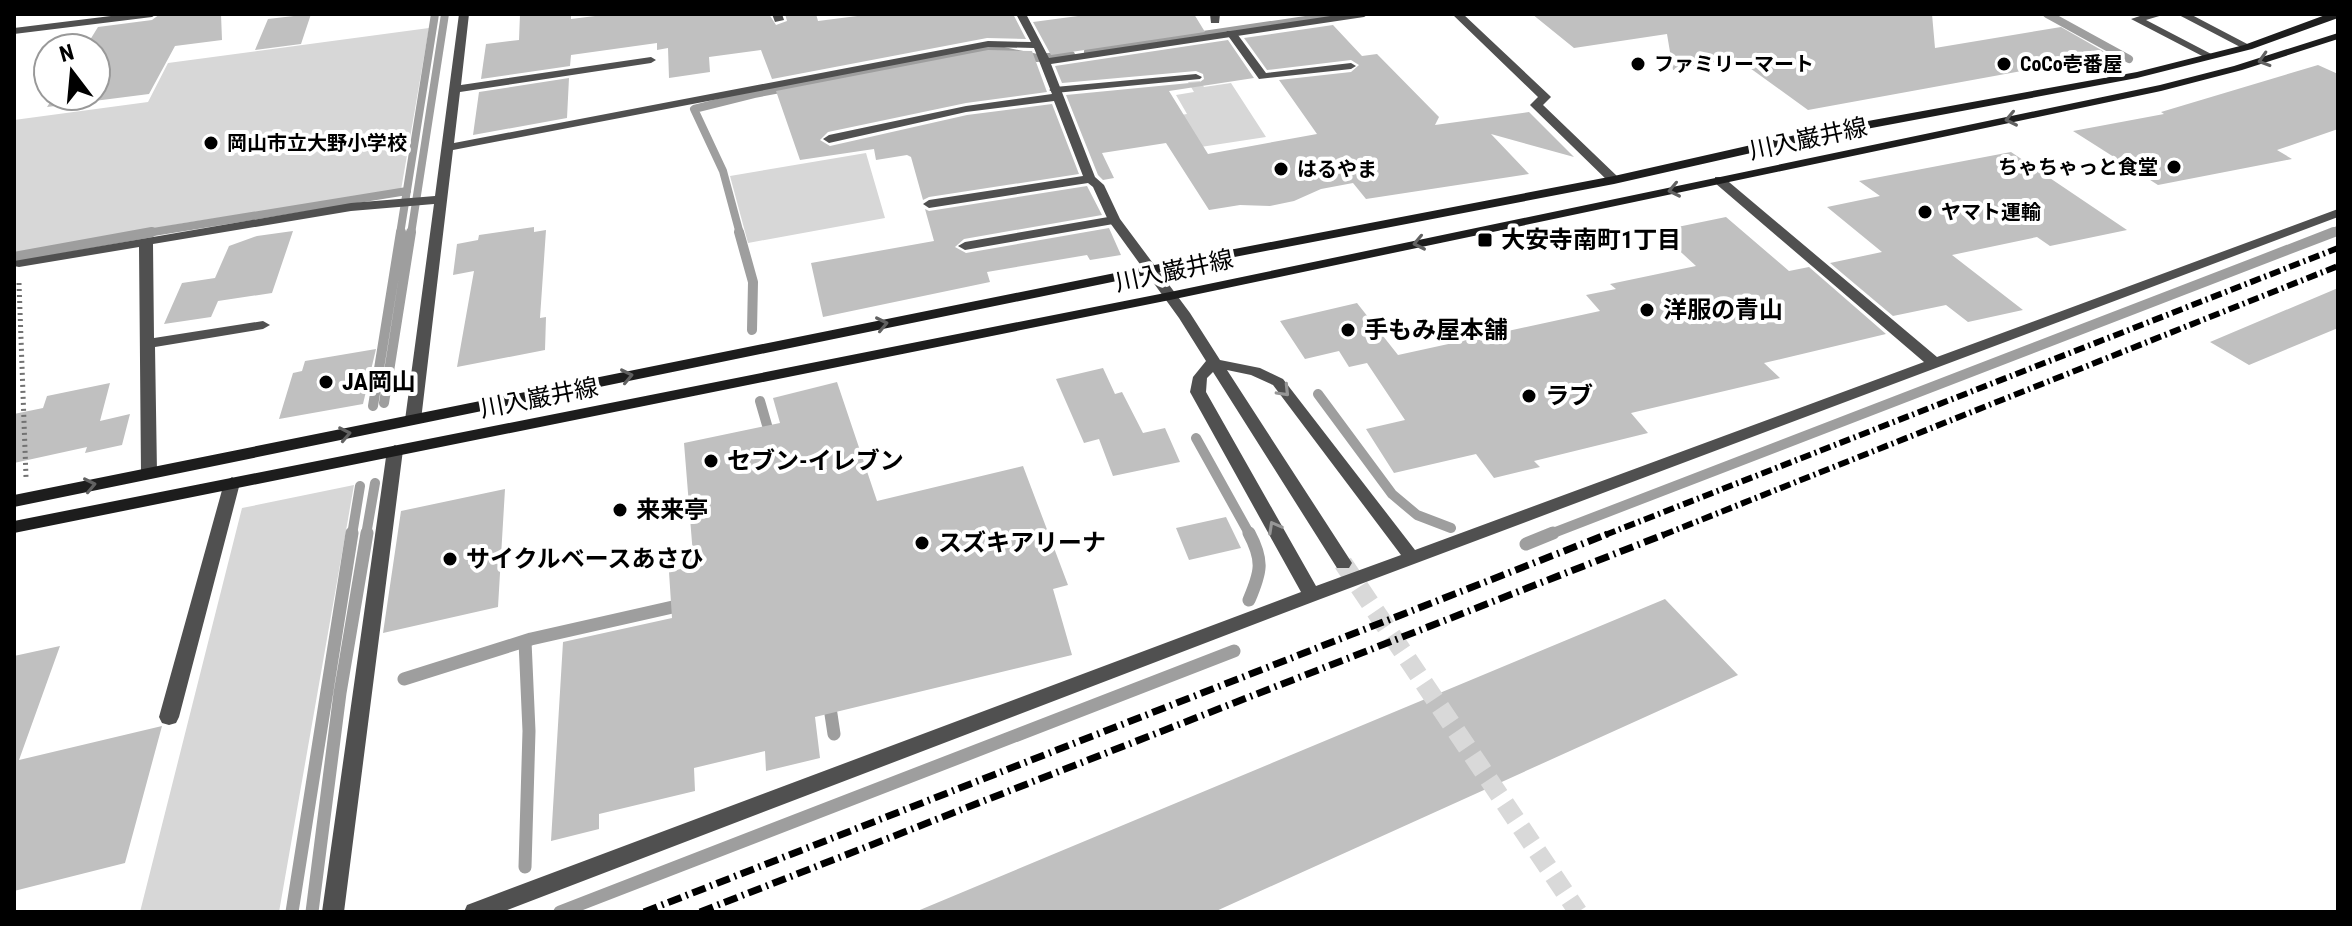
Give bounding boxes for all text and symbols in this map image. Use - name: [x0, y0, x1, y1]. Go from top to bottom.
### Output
- north arrow: [32, 32, 112, 112]
- text: N: [57, 39, 77, 67]
- one-way arrow: [2257, 51, 2271, 67]
- place label: ファミリーマート: [1654, 52, 1814, 76]
- place label: CoCo壱番屋: [2020, 52, 2123, 76]
- marker: ファミリーマート: [1629, 55, 1647, 73]
- marker: CoCo壱番屋: [1995, 55, 2013, 73]
- one-way arrow: [2004, 110, 2018, 127]
- street label: 川入巌井線: [1746, 113, 1870, 165]
- place label: 岡山市立大野小学校: [227, 131, 407, 155]
- marker: 岡山市立大野小学校: [202, 134, 220, 152]
- place label: ちゃちゃっと食堂: [1998, 155, 2158, 179]
- place label: はるやま: [1297, 157, 1377, 181]
- marker: ちゃちゃっと食堂: [2165, 158, 2183, 176]
- marker: はるやま: [1272, 160, 1290, 178]
- one-way arrow: [1668, 181, 1681, 198]
- place label: ヤマト運輸: [1941, 200, 2041, 224]
- marker: ヤマト運輸: [1916, 203, 1934, 221]
- place label: 大安寺南町1丁目: [1501, 226, 1681, 254]
- marker: 大安寺南町1丁目: [1476, 231, 1494, 249]
- one-way arrow: [1413, 234, 1427, 251]
- street label: 川入巌井線: [1112, 245, 1236, 297]
- place label: 洋服の青山: [1663, 296, 1783, 324]
- marker: 洋服の青山: [1638, 301, 1656, 319]
- place label: 手もみ屋本舗: [1364, 316, 1508, 344]
- one-way arrow: [876, 317, 889, 334]
- marker: 手もみ屋本舗: [1339, 321, 1357, 339]
- place label: JA岡山: [342, 368, 416, 396]
- one-way arrow: [620, 368, 634, 385]
- marker: JA岡山: [317, 373, 335, 391]
- street label: 川入巌井線: [477, 373, 601, 423]
- one-way arrow: [1274, 382, 1289, 396]
- place label: ラブ: [1545, 382, 1593, 410]
- marker: ラブ: [1520, 387, 1538, 405]
- one-way arrow: [339, 426, 352, 443]
- place label: セブン-イレブン: [727, 447, 904, 475]
- marker: セブン-イレブン: [702, 452, 720, 470]
- one-way arrow: [83, 477, 97, 494]
- place label: 来来亭: [636, 496, 708, 524]
- marker: 来来亭: [611, 501, 629, 519]
- one-way arrow: [1268, 522, 1284, 536]
- place label: スズキアリーナ: [938, 529, 1106, 557]
- marker: スズキアリーナ: [913, 534, 931, 552]
- place label: サイクルベースあさひ: [466, 545, 704, 573]
- marker: サイクルベースあさひ: [441, 550, 459, 568]

